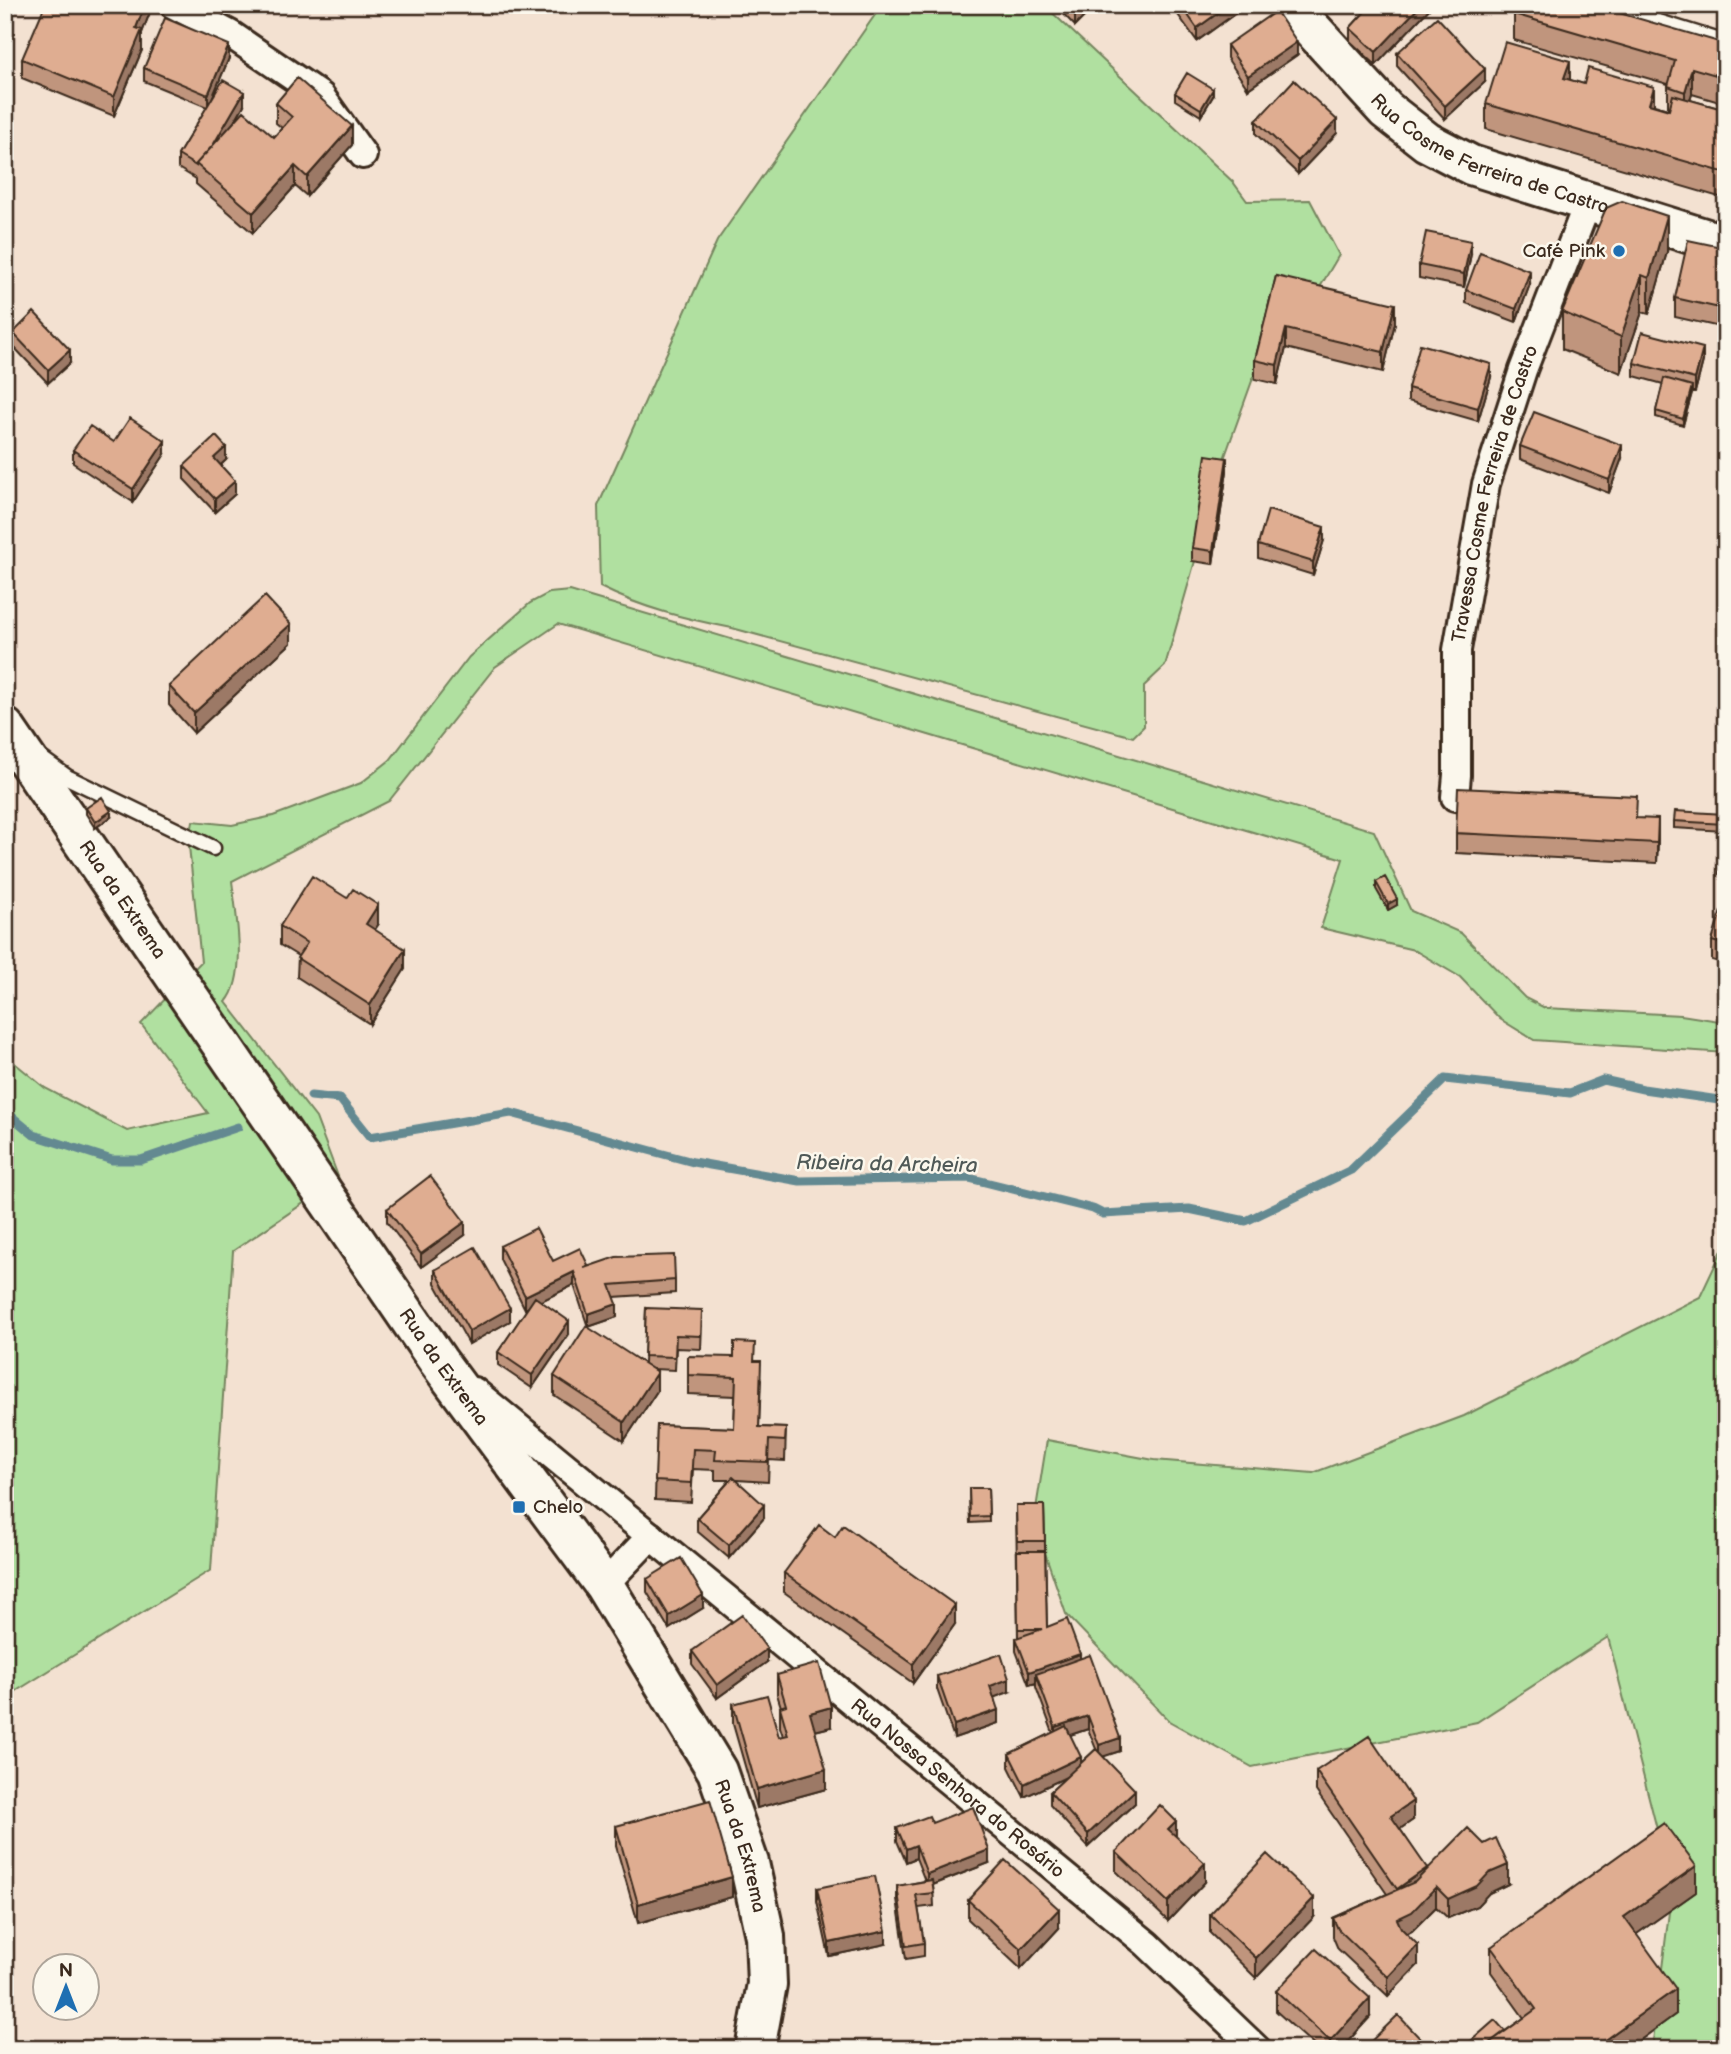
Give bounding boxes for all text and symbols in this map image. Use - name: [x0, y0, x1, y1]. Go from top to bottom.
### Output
- street label: Rua Cosme Ferreira de Castro: [1365, 89, 1612, 219]
- place label: Café Pink: [1523, 240, 1606, 263]
- marker: Café Pink: [1611, 243, 1627, 259]
- street label: Travessa Cosme Ferreira de Castro: [1447, 342, 1543, 644]
- street label: Rua da Extrema: [74, 836, 171, 963]
- water label: Ribeira da Archeira: [796, 1150, 978, 1178]
- street label: Rua da Extrema: [394, 1304, 493, 1430]
- place label: Chelo: [533, 1496, 583, 1519]
- marker: Chelo: [511, 1499, 527, 1515]
- street label: Rua Nossa Senhora do Rosário: [846, 1694, 1069, 1883]
- street label: Rua da Extrema: [709, 1776, 771, 1915]
- north arrow: [32, 1952, 102, 2022]
- text: N: [59, 1960, 73, 1983]

